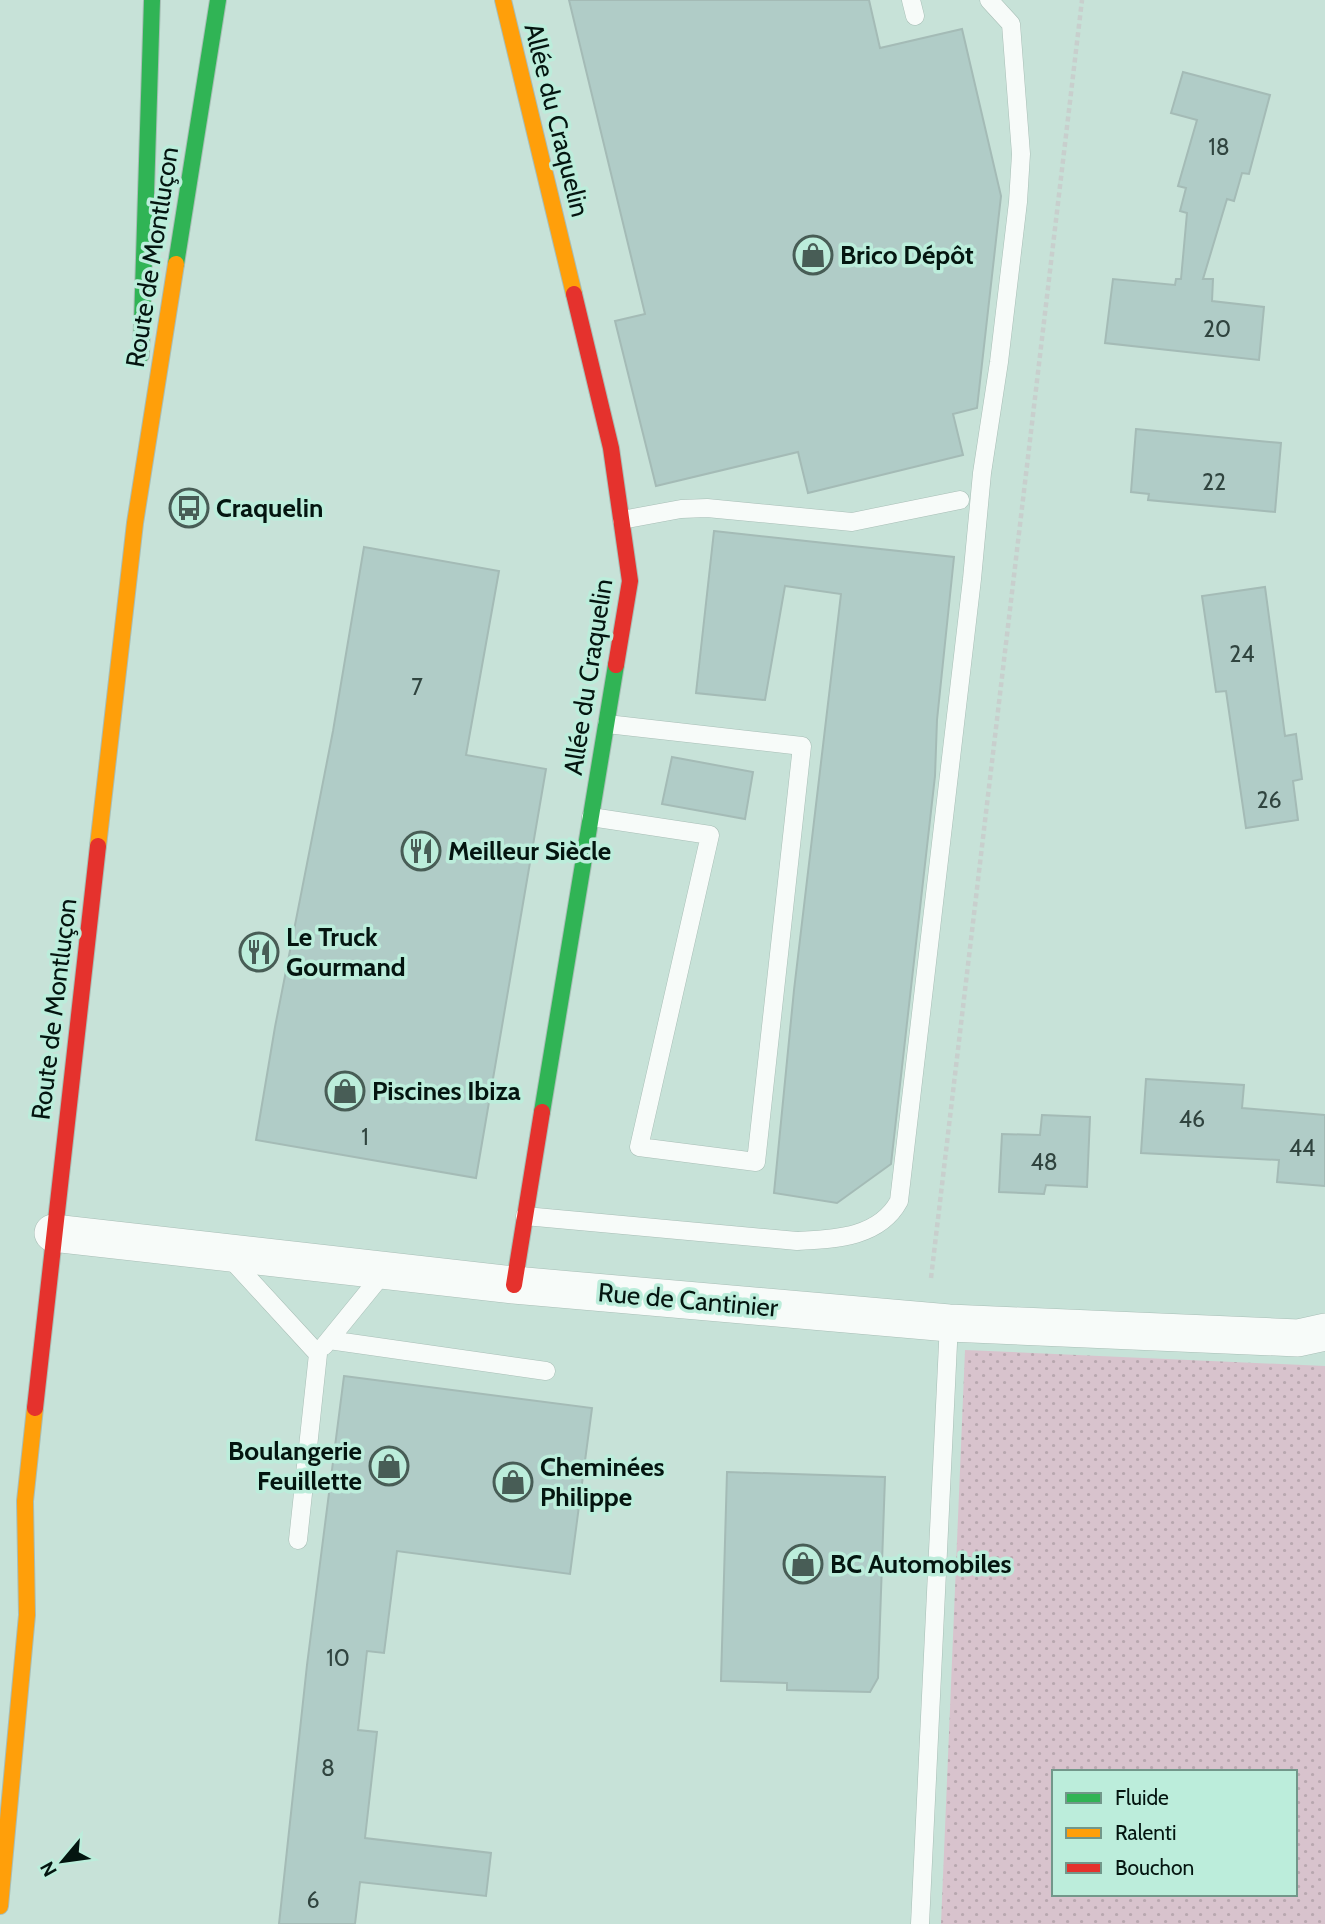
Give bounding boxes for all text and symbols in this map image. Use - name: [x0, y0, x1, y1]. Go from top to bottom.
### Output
- street label: Allée du Craquelin: [517, 20, 597, 220]
- house number: 18: [1208, 133, 1230, 161]
- street label: Route de Montluçon: [119, 144, 185, 370]
- shop icon: Brico Dépôt: [792, 234, 834, 276]
- place label: Brico Dépôt: [840, 239, 974, 271]
- house number: 20: [1203, 315, 1231, 343]
- house number: 22: [1202, 468, 1226, 496]
- bus stop icon: Craquelin: [168, 487, 210, 529]
- place label: Craquelin: [216, 492, 323, 524]
- street label: Allée du Craquelin: [557, 577, 619, 777]
- house number: 24: [1229, 640, 1255, 668]
- house number: 7: [411, 673, 423, 701]
- house number: 26: [1256, 786, 1282, 814]
- restaurant icon: Meilleur Siècle: [400, 830, 442, 872]
- place label: Meilleur Siècle: [448, 835, 611, 867]
- street label: Route de Montluçon: [25, 896, 83, 1122]
- place label: Le Truck Gourmand: [286, 921, 406, 983]
- restaurant icon: Le Truck Gourmand: [238, 931, 280, 973]
- shop icon: Piscines Ibiza: [324, 1070, 366, 1112]
- place label: Piscines Ibiza: [372, 1075, 521, 1107]
- house number: 46: [1179, 1105, 1205, 1133]
- house number: 1: [361, 1123, 369, 1151]
- house number: 44: [1289, 1134, 1315, 1162]
- house number: 48: [1030, 1148, 1058, 1176]
- street label: Rue de Cantinier: [597, 1276, 780, 1324]
- place label: Boulangerie Feuillette: [228, 1435, 362, 1497]
- shop icon: Boulangerie Feuillette: [368, 1445, 410, 1487]
- place label: Cheminées Philippe: [540, 1451, 665, 1513]
- shop icon: Cheminées Philippe: [492, 1461, 534, 1503]
- shop icon: BC Automobiles: [782, 1543, 824, 1585]
- place label: BC Automobiles: [830, 1548, 1012, 1580]
- house number: 10: [326, 1644, 350, 1672]
- house number: 8: [321, 1754, 335, 1782]
- legend: [1052, 1770, 1297, 1896]
- text: Fluide: [1115, 1785, 1169, 1810]
- text: Ralenti: [1115, 1820, 1176, 1845]
- north arrow: [28, 1826, 98, 1896]
- text: Bouchon: [1115, 1855, 1194, 1880]
- text: N: [35, 1858, 62, 1880]
- house number: 6: [306, 1886, 320, 1914]

